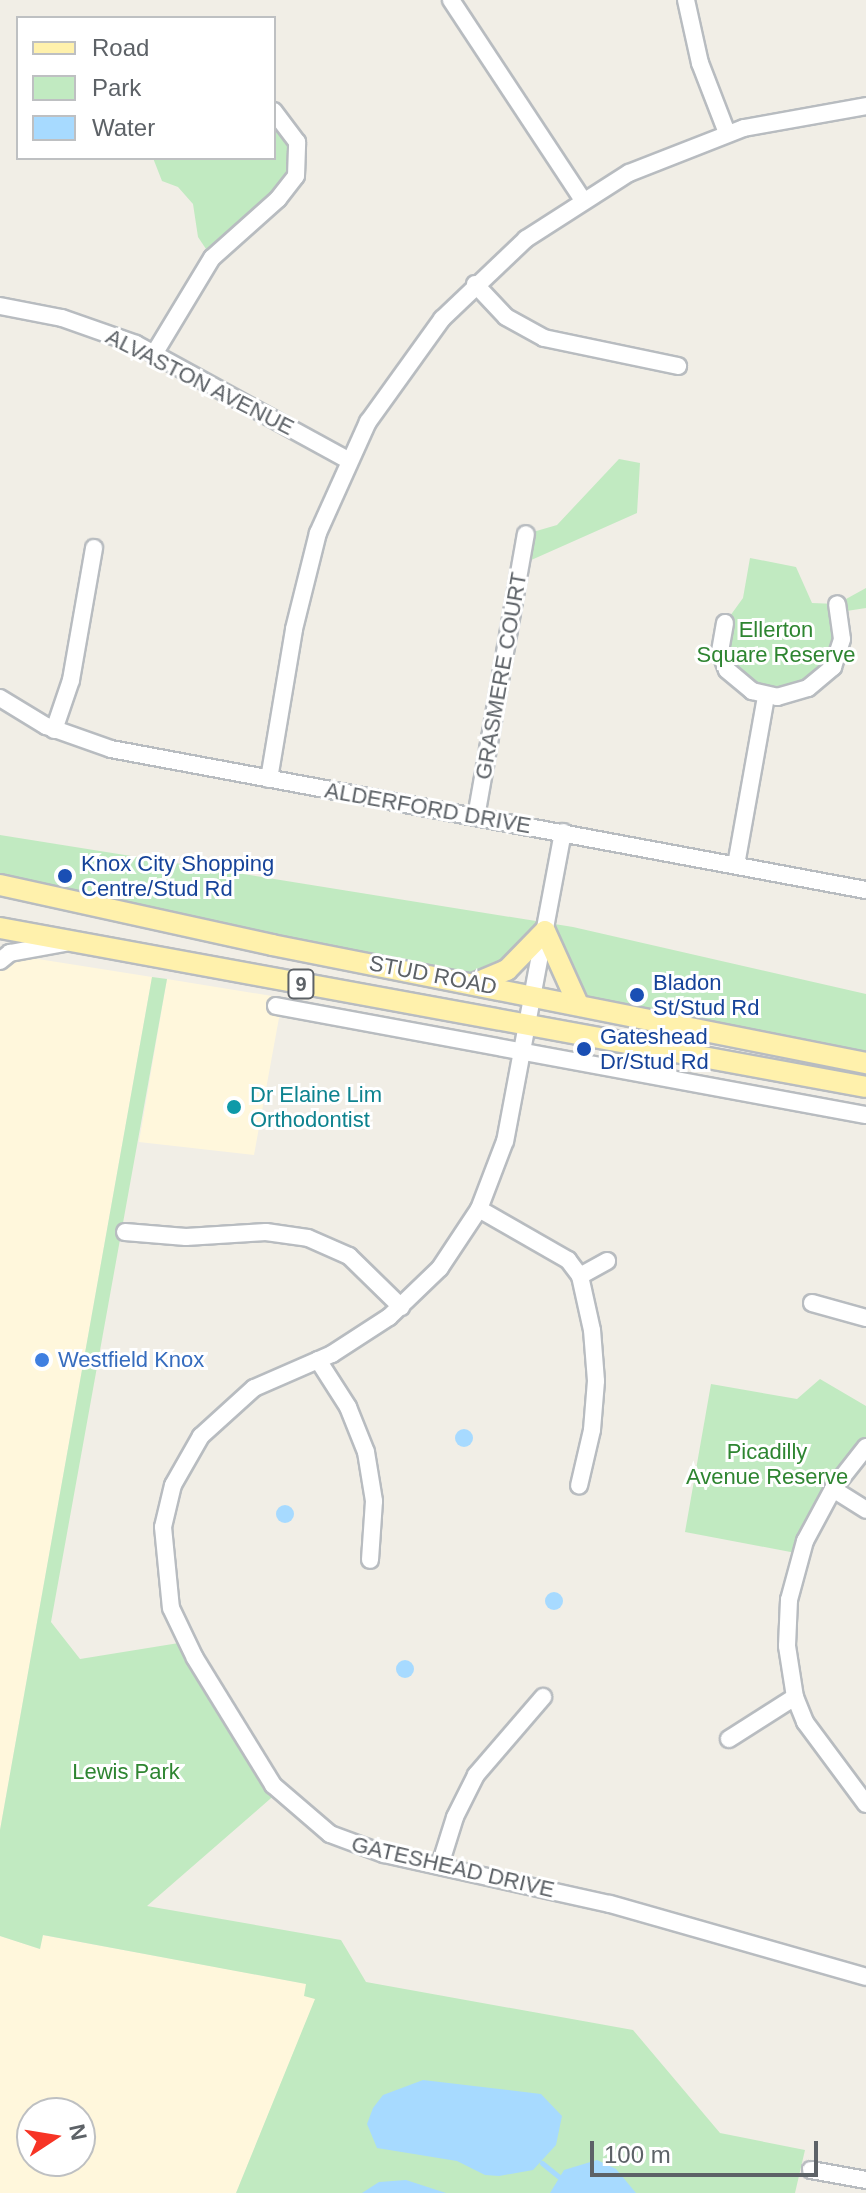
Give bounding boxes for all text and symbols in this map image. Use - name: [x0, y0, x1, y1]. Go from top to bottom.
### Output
- legend: [16, 16, 276, 160]
- text: Road: [92, 34, 149, 61]
- text: Park: [92, 74, 141, 101]
- text: Water: [92, 114, 155, 141]
- street label: ALVASTON AVENUE: [101, 323, 299, 441]
- street label: GRASMERE COURT: [470, 570, 532, 782]
- park label: Ellerton Square Reserve: [697, 616, 855, 668]
- street label: ALDERFORD DRIVE: [323, 777, 533, 839]
- place label: Knox City Shopping Centre/Stud Rd: [81, 850, 274, 902]
- marker: Knox City Shopping Centre/Stud Rd: [56, 867, 74, 885]
- street label: STUD ROAD: [367, 950, 499, 1000]
- road number: 9: [287, 968, 315, 1000]
- place label: Bladon St/Stud Rd: [653, 969, 759, 1020]
- marker: Bladon St/Stud Rd: [628, 986, 646, 1004]
- place label: Gateshead Dr/Stud Rd: [600, 1023, 709, 1074]
- marker: Gateshead Dr/Stud Rd: [575, 1040, 593, 1058]
- place label: Dr Elaine Lim Orthodontist: [250, 1081, 382, 1132]
- marker: Dr Elaine Lim Orthodontist: [225, 1098, 243, 1116]
- place label: Westfield Knox: [58, 1347, 204, 1373]
- marker: Westfield Knox: [33, 1351, 51, 1369]
- park label: Picadilly Avenue Reserve: [686, 1438, 848, 1490]
- park label: Lewis Park: [72, 1759, 180, 1785]
- street label: GATESHEAD DRIVE: [349, 1831, 557, 1903]
- north arrow: [16, 2097, 96, 2177]
- text: N: [64, 2122, 92, 2143]
- scale bar: [594, 2125, 822, 2175]
- text: 100 m: [604, 2141, 671, 2168]

